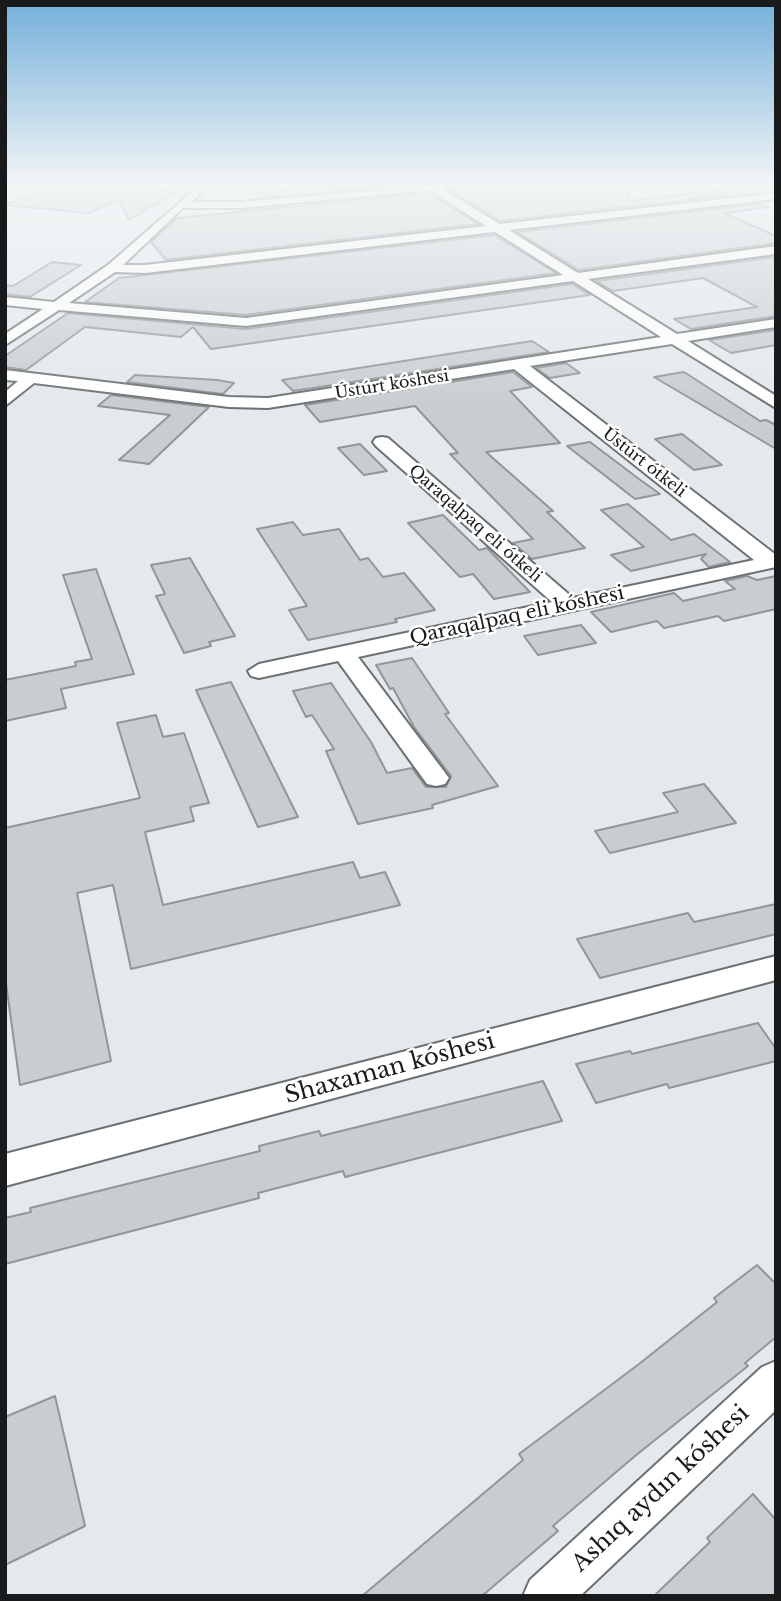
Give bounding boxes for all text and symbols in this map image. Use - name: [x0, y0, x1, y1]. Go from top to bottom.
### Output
- street label: Ústúrt kóshesi: [333, 366, 451, 404]
- street label: Ústúrt ótkeli: [598, 424, 690, 502]
- street label: Qaraqalpaq eli ótkeli: [405, 461, 545, 587]
- street label: Qaraqalpaq eli kóshesi: [408, 582, 626, 650]
- street label: Shaxaman kóshesi: [282, 1028, 498, 1110]
- street label: Ashıq aydın kóshesi: [567, 1400, 755, 1578]

